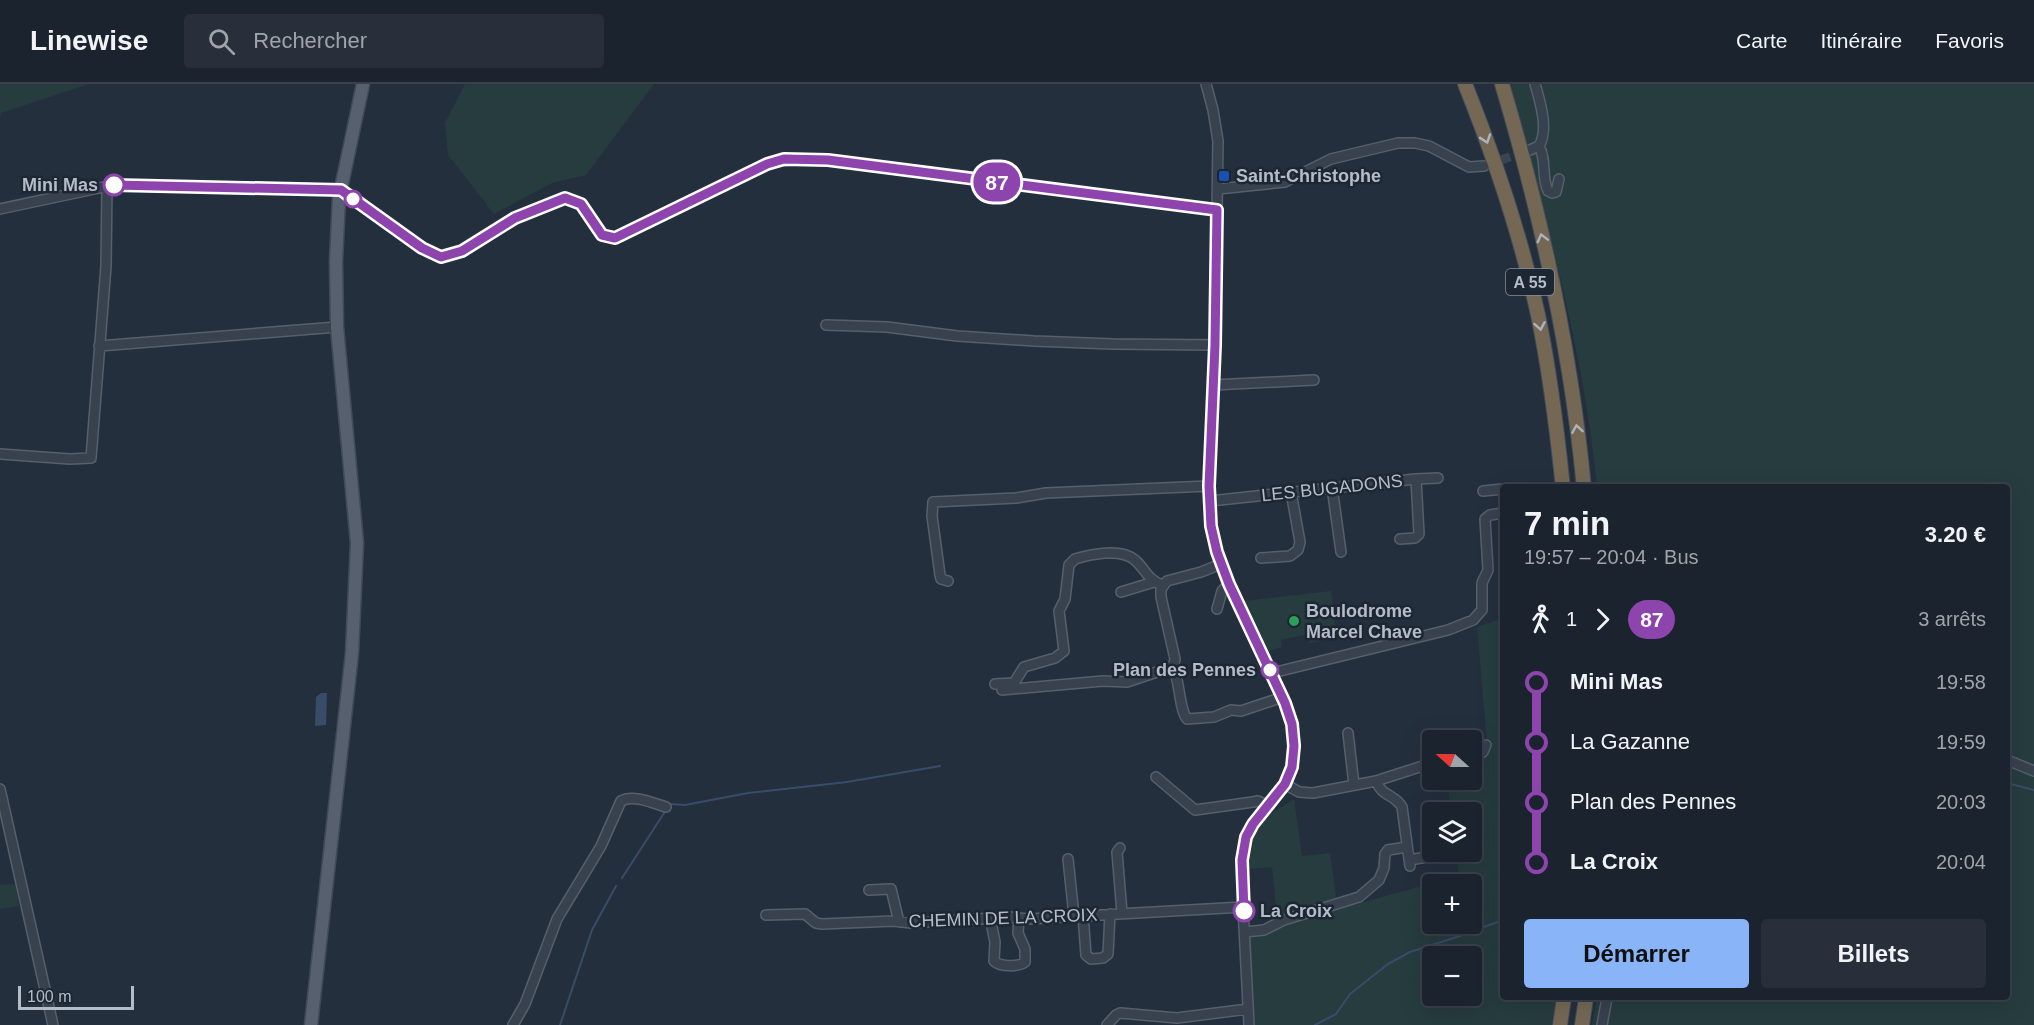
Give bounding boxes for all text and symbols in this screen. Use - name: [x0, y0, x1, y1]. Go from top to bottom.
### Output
- search box: [184, 14, 604, 68]
- text: Linewise: [30, 25, 148, 56]
- icon: search: [205, 25, 238, 58]
- text: Rechercher: [253, 28, 367, 53]
- text: Carte: [1736, 29, 1787, 52]
- text: Itinéraire: [1820, 29, 1902, 52]
- text: Favoris: [1935, 29, 2004, 52]
- one-way arrow: [1479, 133, 1492, 144]
- line badge: 87: [970, 162, 1024, 202]
- place label: Saint-Christophe: [1236, 166, 1381, 186]
- marker: Saint-Christophe: [1217, 169, 1231, 183]
- text: 87: [985, 171, 1009, 194]
- marker: Mini Mas: [103, 174, 125, 196]
- place label: Mini Mas: [22, 175, 98, 195]
- unlabelled marker: [344, 190, 362, 208]
- one-way arrow: [1536, 233, 1549, 243]
- road number: A 55: [1506, 269, 1554, 295]
- one-way arrow: [1533, 321, 1546, 331]
- one-way arrow: [1572, 425, 1584, 434]
- street label: LES BUGADONS: [1260, 471, 1404, 505]
- text: 7 min: [1524, 505, 1610, 542]
- text: 3.20 €: [1925, 522, 1986, 547]
- text: 19:57 – 20:04 · Bus: [1524, 546, 1699, 568]
- place label: Boulodrome Marcel Chave: [1306, 601, 1422, 642]
- icon: walk: [1524, 603, 1557, 636]
- icon: forward: [1586, 603, 1619, 636]
- text: 1: [1566, 608, 1577, 630]
- text: 87: [1640, 608, 1663, 631]
- text: 3 arrêts: [1918, 608, 1986, 630]
- marker: Boulodrome Marcel Chave: [1287, 614, 1301, 628]
- place label: Plan des Pennes: [1113, 660, 1256, 680]
- marker: Plan des Pennes: [1261, 661, 1279, 679]
- text: Mini Mas: [1570, 669, 1663, 694]
- text: 19:58: [1936, 671, 1986, 693]
- text: La Gazanne: [1570, 729, 1690, 754]
- north arrow: [1422, 730, 1482, 790]
- map controls: [1422, 730, 1482, 1006]
- text: 19:59: [1936, 731, 1986, 753]
- text: Plan des Pennes: [1570, 789, 1736, 814]
- text: 20:03: [1936, 791, 1986, 813]
- button: layers: [1422, 802, 1482, 862]
- text: La Croix: [1570, 849, 1658, 874]
- text: 20:04: [1936, 851, 1986, 873]
- button: +: [1422, 874, 1482, 934]
- marker: La Croix: [1233, 900, 1255, 922]
- place label: La Croix: [1260, 901, 1332, 921]
- street label: CHEMIN DE LA CROIX: [908, 905, 1098, 931]
- button: Démarrer: [1524, 919, 1749, 988]
- button: Billets: [1761, 919, 1986, 988]
- button: −: [1422, 946, 1482, 1006]
- scale bar: [18, 983, 134, 1010]
- text: 100 m: [27, 988, 71, 1005]

